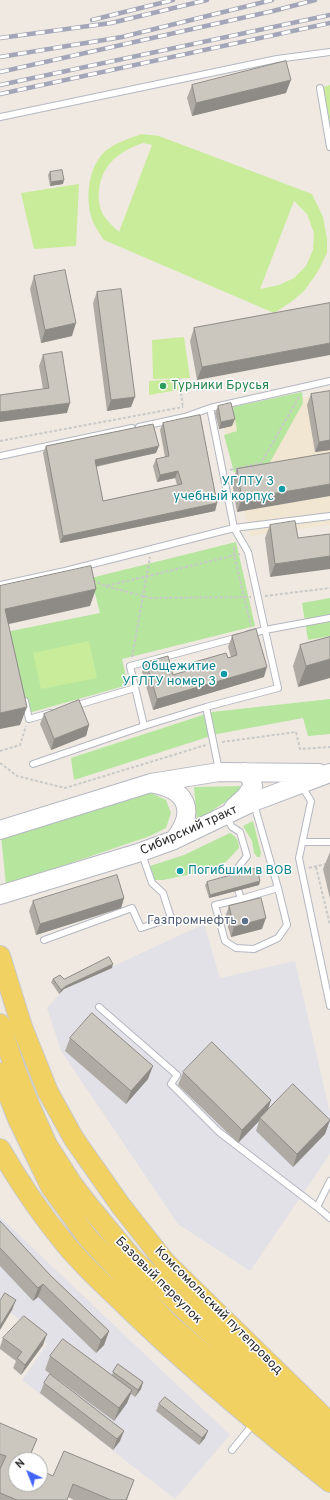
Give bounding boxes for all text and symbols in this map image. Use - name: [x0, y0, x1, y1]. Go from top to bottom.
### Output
- place label: Турники Брусья: [171, 378, 269, 394]
- marker: Турники Брусья: [158, 381, 168, 391]
- place label: УГЛТУ 3 учебный корпус: [173, 474, 274, 505]
- marker: УГЛТУ 3 учебный корпус: [277, 484, 287, 494]
- place label: Общежитие УГЛТУ номер 3: [122, 659, 216, 690]
- marker: Общежитие УГЛТУ номер 3: [219, 669, 229, 679]
- street label: Сибирский тракт: [138, 803, 240, 859]
- place label: Погибшим в ВОВ: [188, 863, 292, 879]
- marker: Погибшим в ВОВ: [175, 866, 185, 876]
- place label: Газпромнефть: [147, 913, 237, 929]
- marker: Газпромнефть: [240, 916, 250, 926]
- street label: Базовый переулок: [111, 1234, 205, 1328]
- street label: Комсомольский путепровод: [151, 1244, 285, 1378]
- north arrow: [8, 1452, 48, 1492]
- text: N: [13, 1456, 28, 1472]

